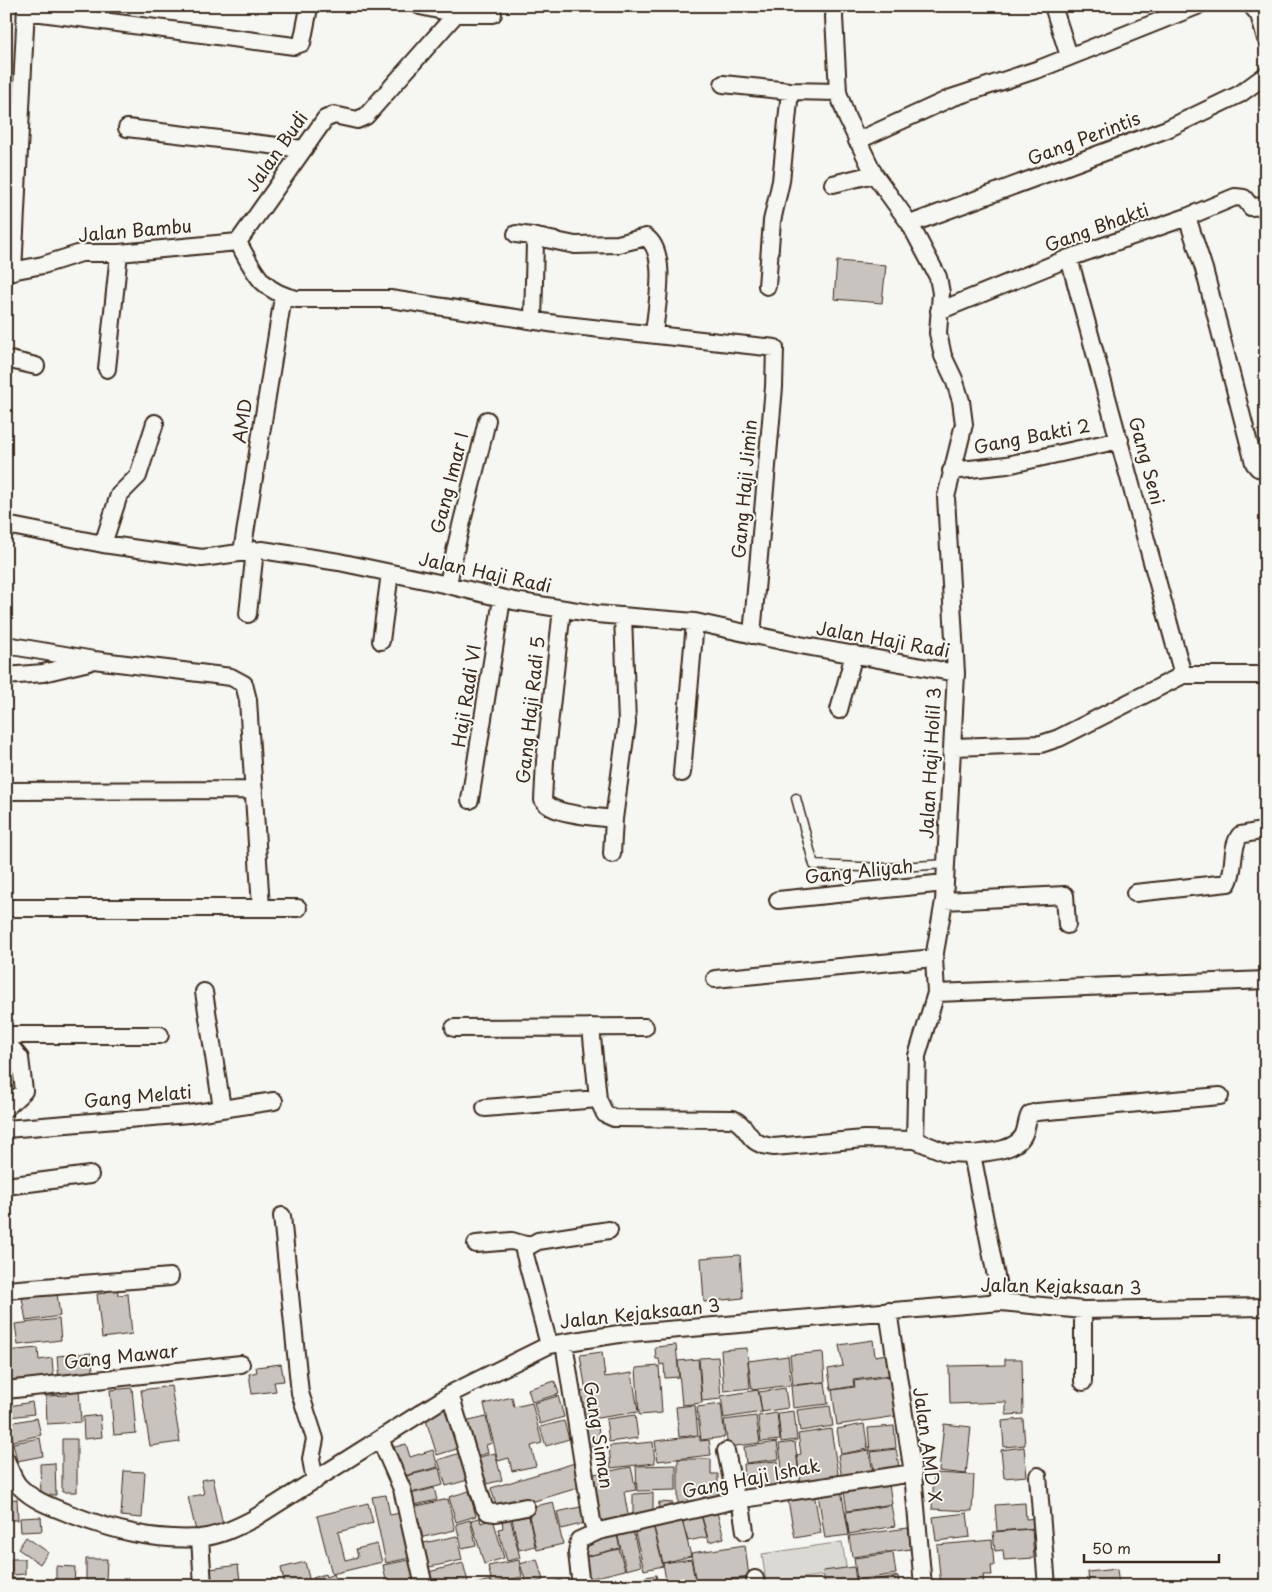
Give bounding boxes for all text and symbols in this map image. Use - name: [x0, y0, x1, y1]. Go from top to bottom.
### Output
- street label: Gang Perintis: [1023, 104, 1144, 171]
- street label: Jalan Budi: [238, 105, 313, 197]
- street label: Gang Bhakti: [1041, 195, 1152, 258]
- street label: Jalan Bambu: [77, 211, 193, 248]
- street label: AMD: [225, 397, 258, 445]
- street label: Gang Bakti 2: [971, 411, 1092, 460]
- street label: Gang Seni: [1123, 414, 1172, 508]
- street label: Gang Haji Jimin: [724, 418, 763, 560]
- street label: Gang Imar I: [423, 429, 474, 536]
- street label: Jalan Haji Radi: [416, 544, 554, 599]
- street label: Jalan Haji Radi: [814, 613, 952, 664]
- street label: Gang Haji Radi 5: [508, 635, 551, 785]
- street label: Haji Radi VI: [444, 642, 487, 749]
- street label: Jalan Haji Holil 3: [912, 686, 947, 839]
- street label: Gang Aliyah: [803, 851, 914, 890]
- street label: Gang Melati: [83, 1077, 193, 1114]
- street label: Jalan Kejaksaan 3: [980, 1271, 1142, 1300]
- street label: Jalan Kejaksaan 3: [558, 1291, 721, 1334]
- street label: Gang Mawar: [63, 1336, 180, 1375]
- street label: Gang Siman: [578, 1379, 621, 1490]
- street label: Jalan AMD X: [907, 1385, 950, 1504]
- street label: Gang Haji Ishak: [680, 1451, 822, 1504]
- scale bar: [1084, 1532, 1220, 1564]
- text: 50 m: [1092, 1536, 1131, 1559]

